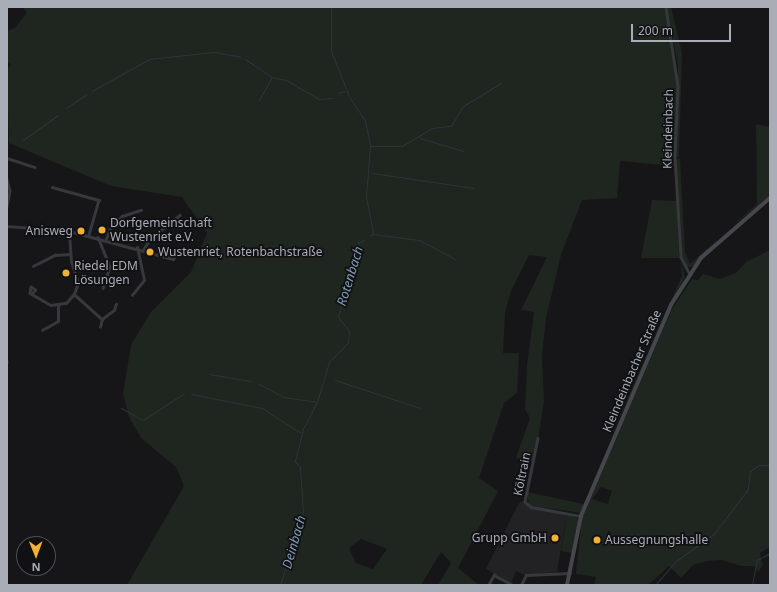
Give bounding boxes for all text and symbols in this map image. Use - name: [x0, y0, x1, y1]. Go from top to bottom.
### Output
- scale bar: [633, 16, 733, 42]
- text: 200 m: [638, 22, 673, 39]
- street label: Kleindeinbach: [660, 89, 676, 169]
- place label: Dorfgemeinschaft Wustenriet e.V.: [110, 216, 212, 244]
- place label: Anisweg: [25, 224, 73, 238]
- marker: Dorfgemeinschaft Wustenriet e.V.: [97, 225, 107, 235]
- marker: Anisweg: [76, 226, 86, 236]
- water label: Rotenbach: [334, 244, 366, 308]
- place label: Wustenriet, Rotenbachstraße: [158, 245, 323, 259]
- marker: Wustenriet, Rotenbachstraße: [145, 247, 155, 257]
- place label: Riedel EDM Lösungen: [74, 259, 138, 287]
- marker: Riedel EDM Lösungen: [61, 268, 71, 278]
- street label: Kleindeinbacher Straße: [600, 308, 664, 434]
- street label: Költrain: [510, 451, 534, 497]
- water label: Deinbach: [279, 514, 309, 570]
- place label: Grupp GmbH: [472, 531, 547, 545]
- marker: Grupp GmbH: [550, 533, 560, 543]
- place label: Aussegnungshalle: [605, 533, 708, 547]
- marker: Aussegnungshalle: [592, 535, 602, 545]
- north arrow: [16, 536, 56, 576]
- text: N: [32, 560, 41, 575]

